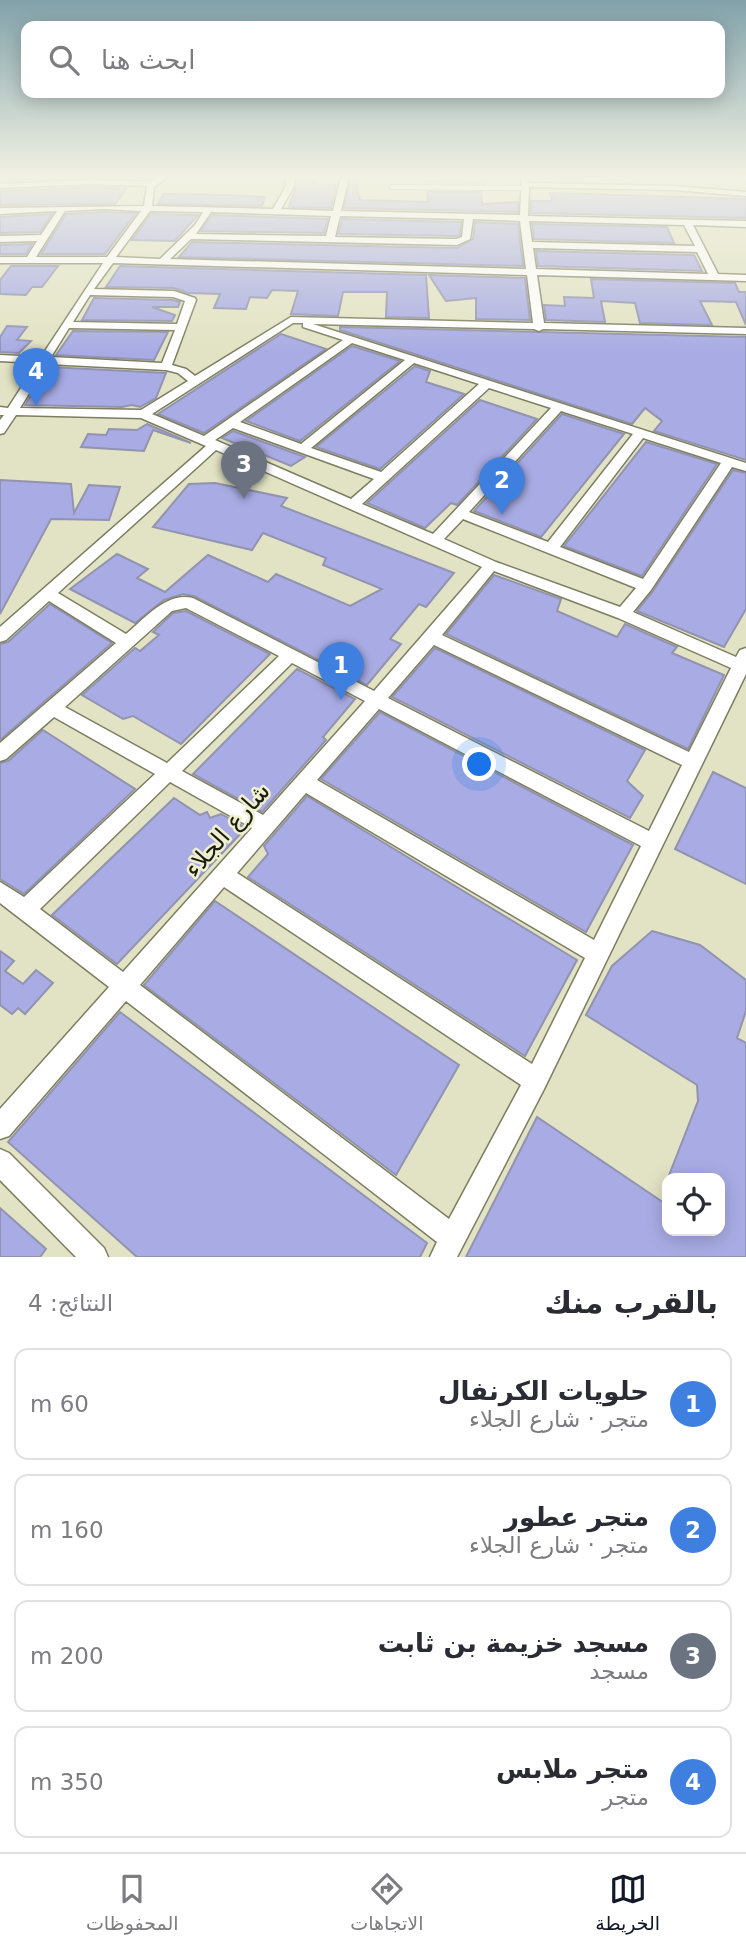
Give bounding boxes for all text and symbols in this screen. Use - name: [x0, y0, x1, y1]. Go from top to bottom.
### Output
- search box: [21, 21, 725, 98]
- icon: search: [45, 41, 83, 79]
- text: ابحث هنا: [101, 45, 196, 75]
- pin: 4: [13, 348, 59, 406]
- pin: 3: [221, 441, 267, 499]
- pin: 2: [479, 457, 525, 515]
- pin: 1: [318, 642, 364, 700]
- your location: [462, 747, 496, 781]
- street label: شارع الجلاء: [178, 777, 276, 883]
- map controls: [662, 1173, 725, 1236]
- button: locate: [662, 1173, 725, 1236]
- text: بالقرب منك: [545, 1285, 718, 1320]
- text: النتائج: 4: [28, 1290, 113, 1316]
- text: حلويات الكرنفال: [438, 1376, 649, 1406]
- text: 60 m: [30, 1391, 89, 1417]
- text: 1: [685, 1391, 701, 1417]
- text: متجر · شارع الجلاء: [469, 1406, 649, 1432]
- text: متجر عطور: [504, 1502, 649, 1532]
- text: 160 m: [30, 1517, 104, 1543]
- text: 2: [685, 1517, 701, 1543]
- text: متجر · شارع الجلاء: [469, 1532, 649, 1558]
- text: مسجد خزيمة بن ثابت: [378, 1628, 649, 1658]
- text: 200 m: [30, 1643, 104, 1669]
- text: 3: [685, 1643, 701, 1669]
- text: مسجد: [589, 1658, 649, 1684]
- text: متجر ملابس: [496, 1754, 649, 1784]
- text: 350 m: [30, 1769, 104, 1795]
- text: 4: [685, 1769, 701, 1795]
- text: متجر: [602, 1784, 649, 1810]
- tab: المحفوظات: [86, 1870, 178, 1934]
- tab: الاتجاهات: [350, 1870, 423, 1934]
- tab: الخريطة: [595, 1870, 660, 1934]

